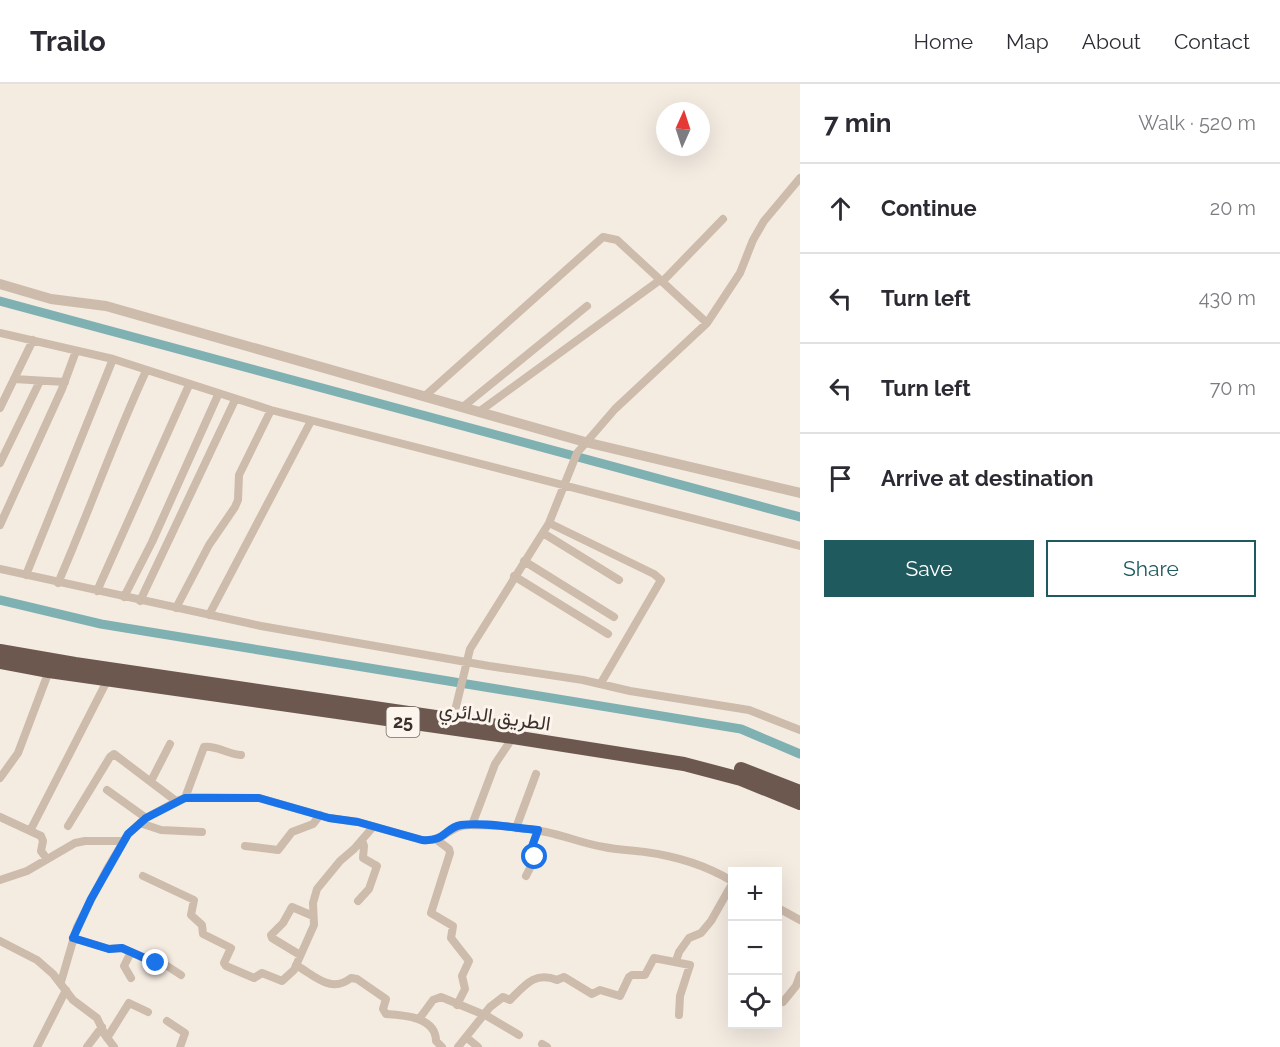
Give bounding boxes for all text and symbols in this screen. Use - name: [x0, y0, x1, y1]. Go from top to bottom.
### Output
- text: Trailo: [30, 25, 106, 58]
- text: Home: [914, 29, 973, 54]
- text: Map: [1006, 29, 1049, 54]
- text: About: [1082, 29, 1141, 54]
- text: Contact: [1174, 29, 1250, 54]
- north arrow: [656, 102, 710, 156]
- text: 7 min: [824, 108, 891, 138]
- text: Walk · 520 m: [1138, 111, 1256, 135]
- icon: ahead: [824, 192, 857, 225]
- text: Continue: [881, 195, 977, 221]
- text: 20 m: [1210, 196, 1256, 220]
- icon: left: [824, 282, 857, 315]
- text: Turn left: [881, 285, 971, 311]
- text: 430 m: [1199, 286, 1256, 310]
- icon: left: [824, 372, 857, 405]
- text: Turn left: [881, 375, 971, 401]
- text: 70 m: [1210, 376, 1256, 400]
- icon: arrive: [824, 462, 857, 495]
- text: Arrive at destination: [881, 465, 1094, 491]
- button: Save: [824, 540, 1034, 597]
- button: Share: [1046, 540, 1256, 597]
- street label: الطريق الدائري: [437, 696, 552, 741]
- road number: 25: [386, 707, 420, 737]
- route start: [521, 843, 547, 869]
- map controls: [728, 867, 782, 1029]
- button: +: [728, 867, 782, 921]
- button: −: [728, 921, 782, 975]
- route end: [142, 949, 168, 975]
- button: locate: [728, 975, 782, 1029]

